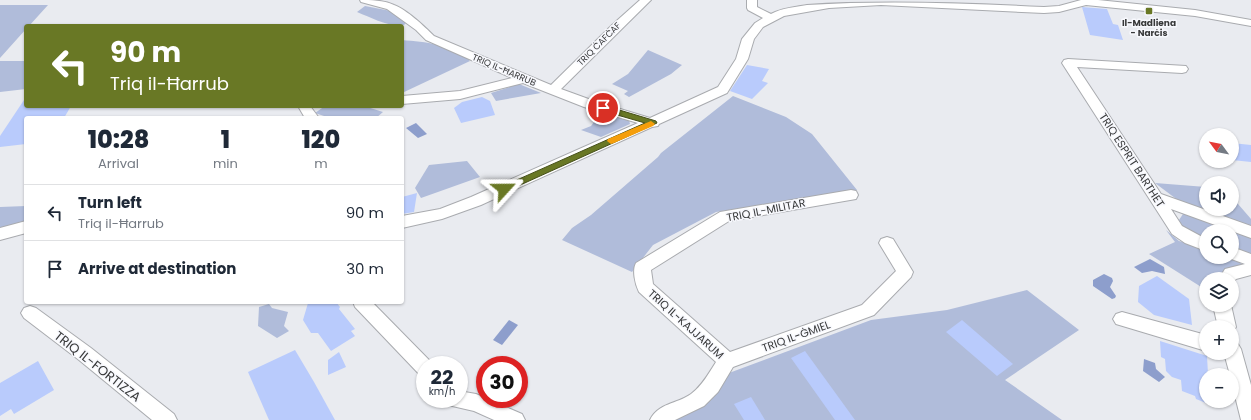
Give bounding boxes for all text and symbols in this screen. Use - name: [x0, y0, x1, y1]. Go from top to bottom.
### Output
- marker: Il-Madliena - Narċis: [1144, 6, 1154, 16]
- place label: Il-Madliena - Narċis: [1122, 17, 1176, 39]
- street label: TRIQ ĊAFĊAF: [575, 19, 624, 68]
- text: 90 m: [110, 33, 181, 72]
- icon: left: [44, 40, 96, 92]
- street label: TRIQ IL-ĦARRUB: [470, 51, 538, 89]
- text: Triq il-Ħarrub: [110, 71, 229, 96]
- pin: [586, 91, 620, 125]
- icon: arrive: [592, 97, 614, 119]
- street label: TRIQ ESPRIT BARTHET: [1095, 110, 1169, 210]
- text: 10:28: [88, 123, 149, 156]
- text: 1: [221, 123, 230, 156]
- text: 120: [302, 123, 340, 156]
- north arrow: [1199, 128, 1239, 168]
- map controls: [1199, 128, 1239, 408]
- text: Arrival: [98, 154, 139, 173]
- text: min: [213, 154, 238, 173]
- text: m: [314, 154, 328, 173]
- position arrow: [483, 168, 525, 210]
- button: sound: [1199, 176, 1239, 216]
- text: Turn left: [78, 192, 142, 213]
- street label: TRIQ IL-MILITAR: [725, 194, 807, 226]
- icon: left: [44, 202, 66, 224]
- text: 90 m: [346, 202, 384, 223]
- text: Triq il-Ħarrub: [78, 214, 164, 233]
- button: search: [1199, 224, 1239, 264]
- icon: arrive: [44, 258, 66, 280]
- text: Arrive at destination: [78, 258, 236, 279]
- text: 30 m: [346, 258, 384, 279]
- button: layers: [1199, 272, 1239, 312]
- street label: TRIQ IL-KAJJARUM: [645, 286, 727, 362]
- street label: TRIQ IL-ĠMIEL: [760, 316, 833, 356]
- button: +: [1199, 320, 1239, 360]
- street label: TRIQ IL-FORTIZZA: [50, 326, 145, 407]
- speed limit sign: 30: [476, 356, 528, 408]
- text: 22: [431, 363, 453, 391]
- button: −: [1199, 368, 1239, 408]
- text: km/h: [429, 384, 455, 399]

